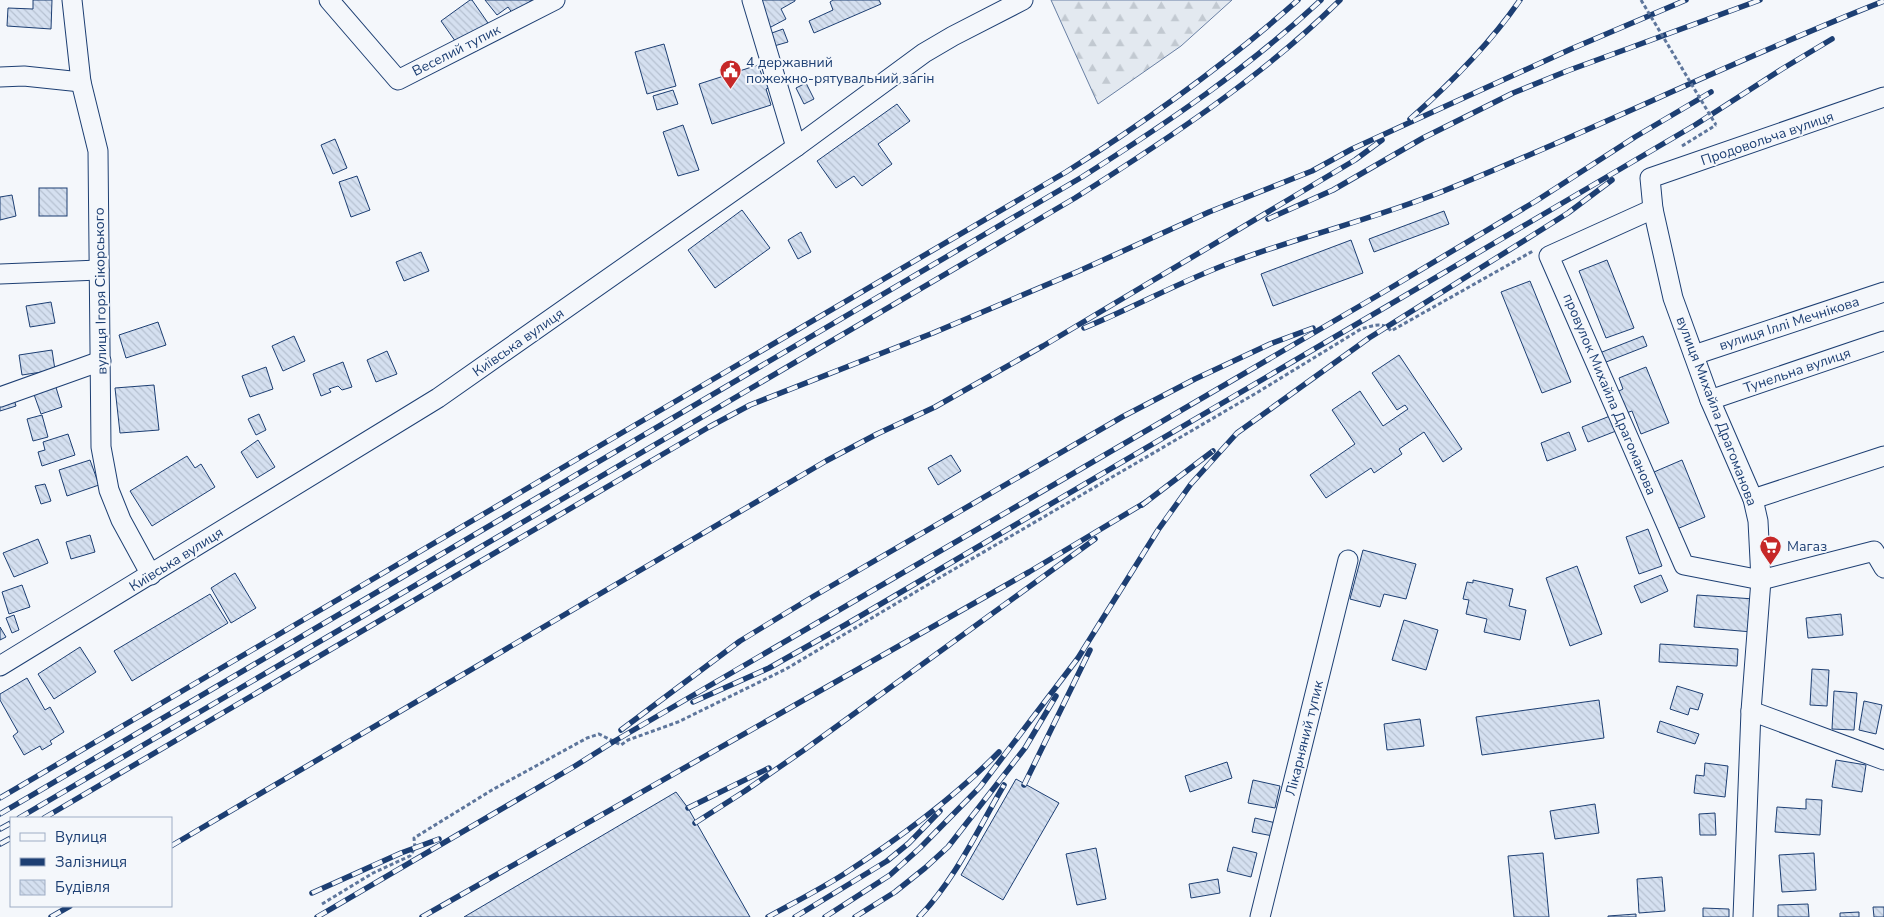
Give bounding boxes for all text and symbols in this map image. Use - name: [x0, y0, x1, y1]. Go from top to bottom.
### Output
- street label: Веселий тупик: [409, 20, 504, 81]
- place label: 4 державний пожежно-рятувальний загін: [746, 53, 935, 88]
- public building icon: 4 державний пожежно-рятувальний загін: [718, 58, 742, 89]
- street label: Продовольча вулиця: [1698, 107, 1836, 170]
- street label: вулиця Ігоря Сікорського: [90, 207, 111, 375]
- street label: провулок Михайла Драгоманова: [1558, 290, 1661, 498]
- street label: вулиця Іллі Мечнікова: [1717, 292, 1862, 355]
- street label: Київська вулиця: [469, 304, 568, 381]
- street label: вулиця Михайла Драгоманова: [1672, 314, 1762, 509]
- street label: Тунельна вулиця: [1741, 343, 1853, 398]
- street label: Київська вулиця: [126, 523, 227, 596]
- supermarket icon: Магаз: [1759, 534, 1783, 565]
- place label: Магаз: [1787, 537, 1827, 556]
- street label: Лікарняний тупик: [1281, 678, 1328, 798]
- legend: [10, 817, 172, 907]
- text: Вулиця: [55, 827, 107, 847]
- text: Залізниця: [55, 852, 127, 872]
- text: Будівля: [55, 877, 110, 897]

